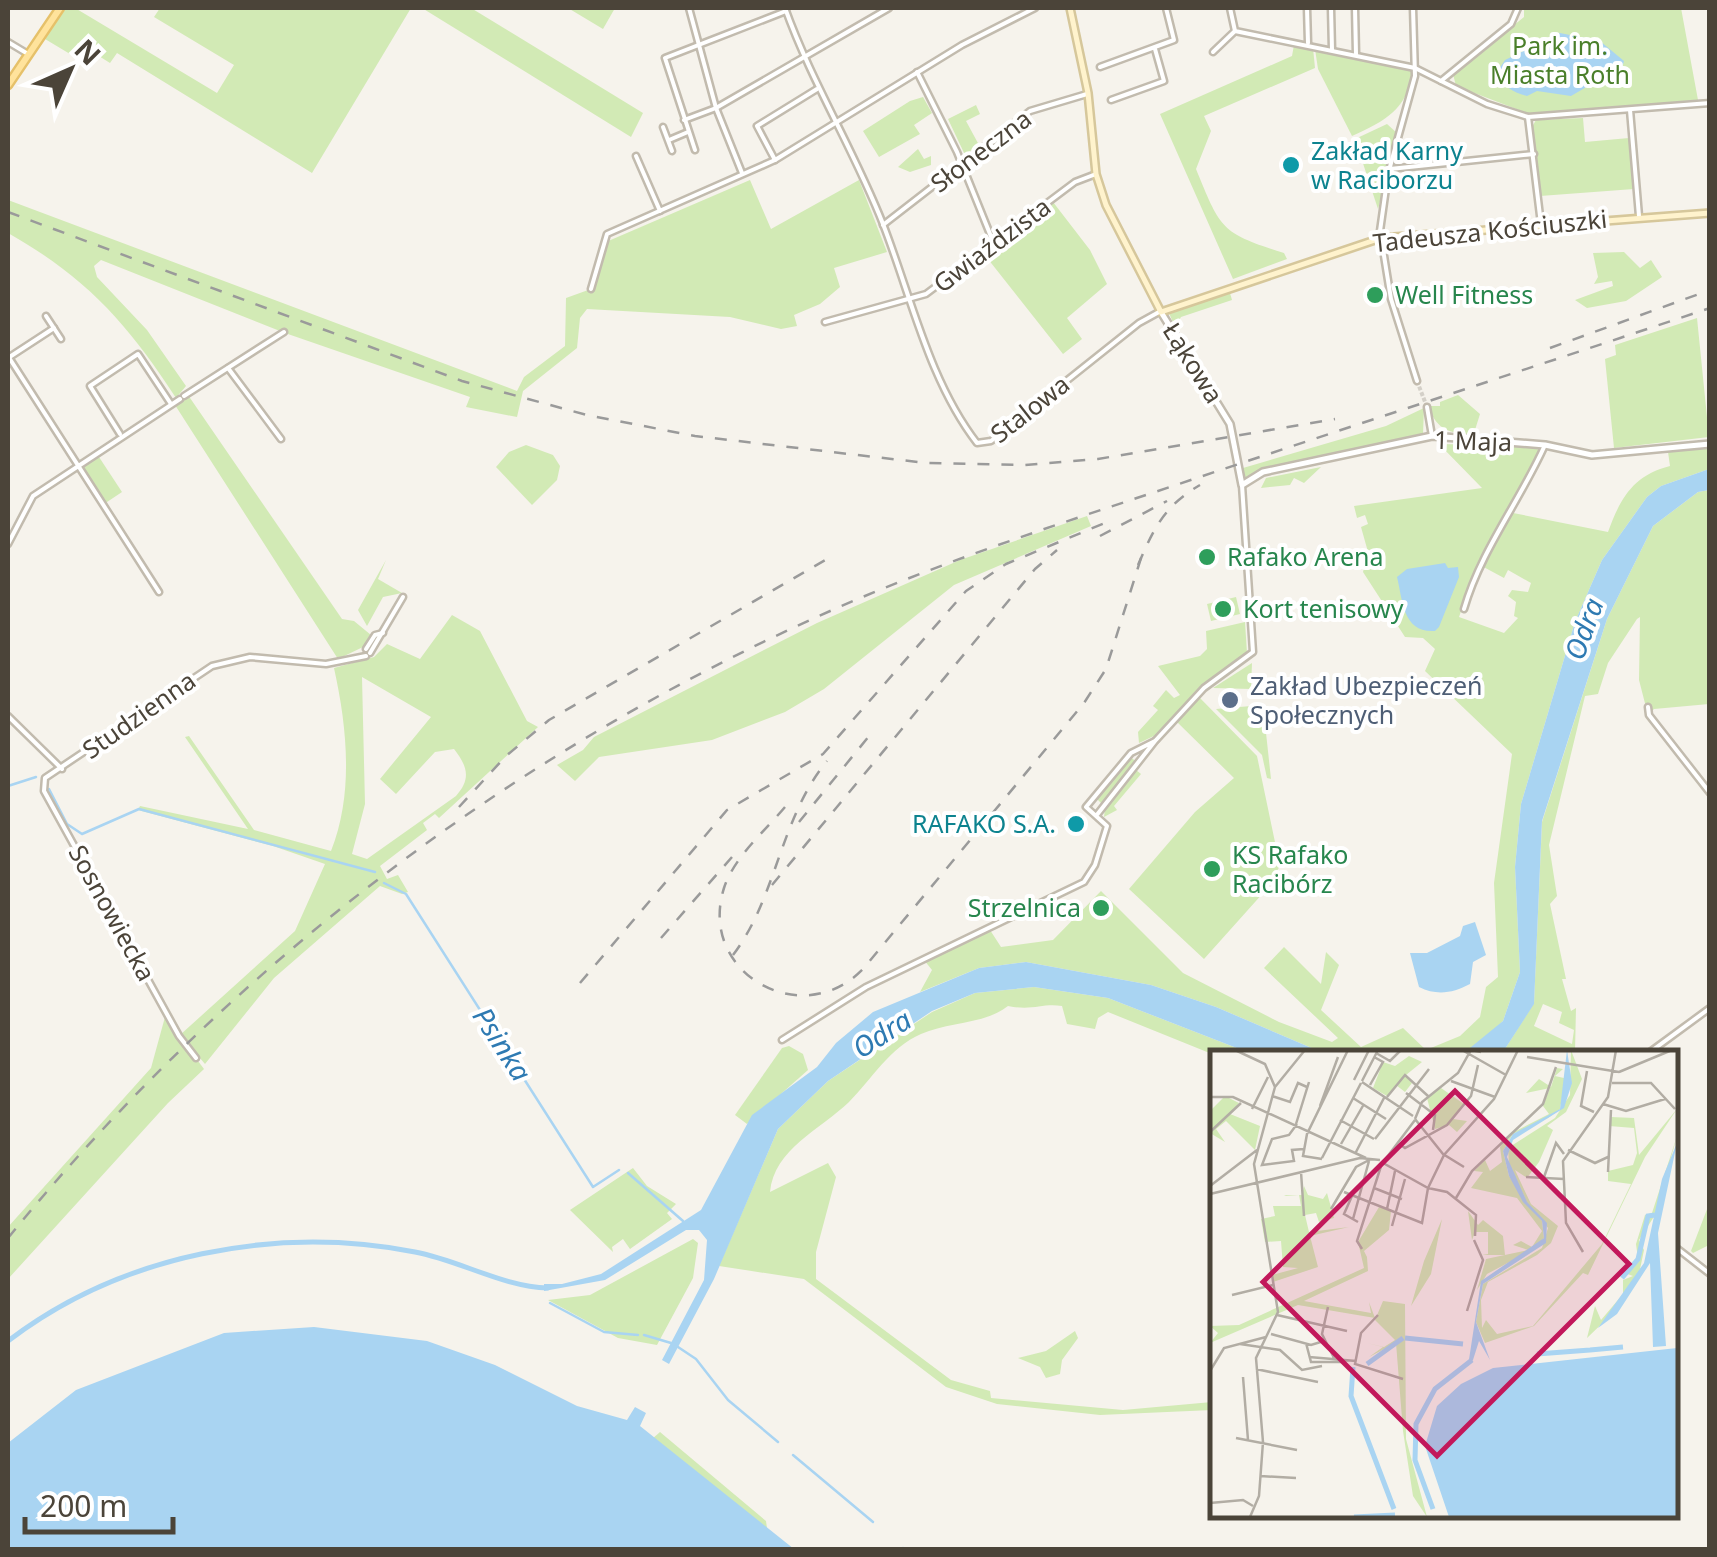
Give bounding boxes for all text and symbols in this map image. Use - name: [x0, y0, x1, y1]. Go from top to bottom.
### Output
- north arrow: [20, 20, 120, 120]
- park label: Park im. Miasta Roth: [1490, 28, 1630, 91]
- text: N: [67, 30, 110, 73]
- street label: Słoneczna: [923, 101, 1038, 199]
- place label: Zakład Karny w Raciborzu: [1311, 133, 1463, 196]
- marker: Zakład Karny w Raciborzu: [1280, 154, 1302, 176]
- street label: Gwiaździsta: [926, 189, 1057, 300]
- street label: Tadeusza Kościuszki: [1371, 201, 1609, 259]
- place label: Well Fitness: [1395, 277, 1533, 311]
- marker: Well Fitness: [1364, 284, 1386, 306]
- street label: Łąkowa: [1156, 316, 1232, 409]
- street label: Stalowa: [983, 367, 1076, 450]
- street label: 1 Maja: [1433, 422, 1513, 458]
- place label: Rafako Arena: [1227, 539, 1384, 573]
- marker: Rafako Arena: [1196, 546, 1218, 568]
- place label: Kort tenisowy: [1243, 591, 1404, 625]
- water label: Odra: [1554, 593, 1612, 665]
- marker: Kort tenisowy: [1212, 598, 1234, 620]
- street label: Studzienna: [75, 663, 202, 766]
- place label: Zakład Ubezpieczeń Społecznych: [1250, 668, 1483, 731]
- marker: Zakład Ubezpieczeń Społecznych: [1219, 689, 1241, 711]
- place label: RAFAKO S.A.: [912, 806, 1056, 840]
- marker: RAFAKO S.A.: [1065, 813, 1087, 835]
- place label: KS Rafako Racibórz: [1232, 837, 1348, 900]
- street label: Sosnowiecka: [62, 838, 164, 987]
- marker: KS Rafako Racibórz: [1201, 858, 1223, 880]
- place label: Strzelnica: [968, 890, 1081, 924]
- marker: Strzelnica: [1090, 897, 1112, 919]
- water label: Psinka: [465, 999, 541, 1088]
- water label: Odra: [845, 1000, 918, 1066]
- inset map: [1210, 1050, 1677, 1517]
- scale bar: [25, 1472, 172, 1534]
- text: 200 m: [40, 1485, 127, 1526]

